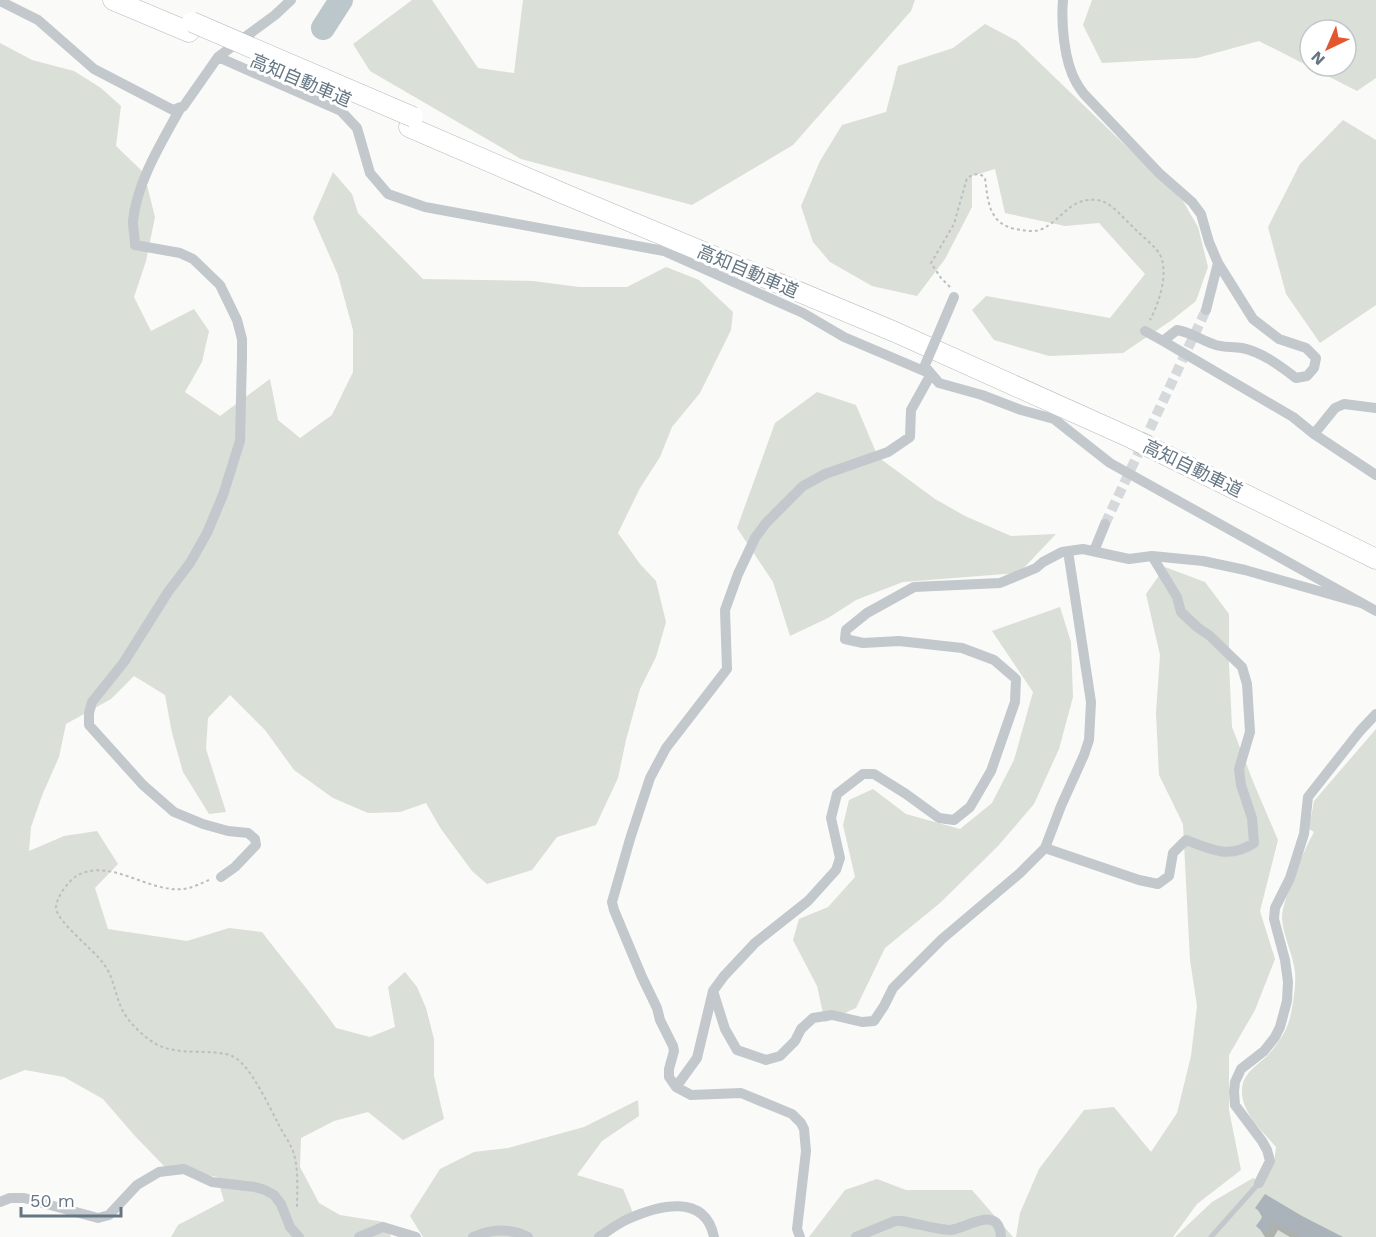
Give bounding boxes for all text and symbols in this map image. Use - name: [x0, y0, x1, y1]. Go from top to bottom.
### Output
- north arrow: [1298, 18, 1358, 78]
- text: N: [1307, 47, 1329, 69]
- street label: 高知自動車道: [247, 49, 355, 111]
- street label: 高知自動車道: [694, 240, 802, 302]
- street label: 高知自動車道: [1140, 435, 1246, 501]
- scale bar: [21, 1180, 122, 1218]
- text: 50 m: [30, 1190, 75, 1211]

